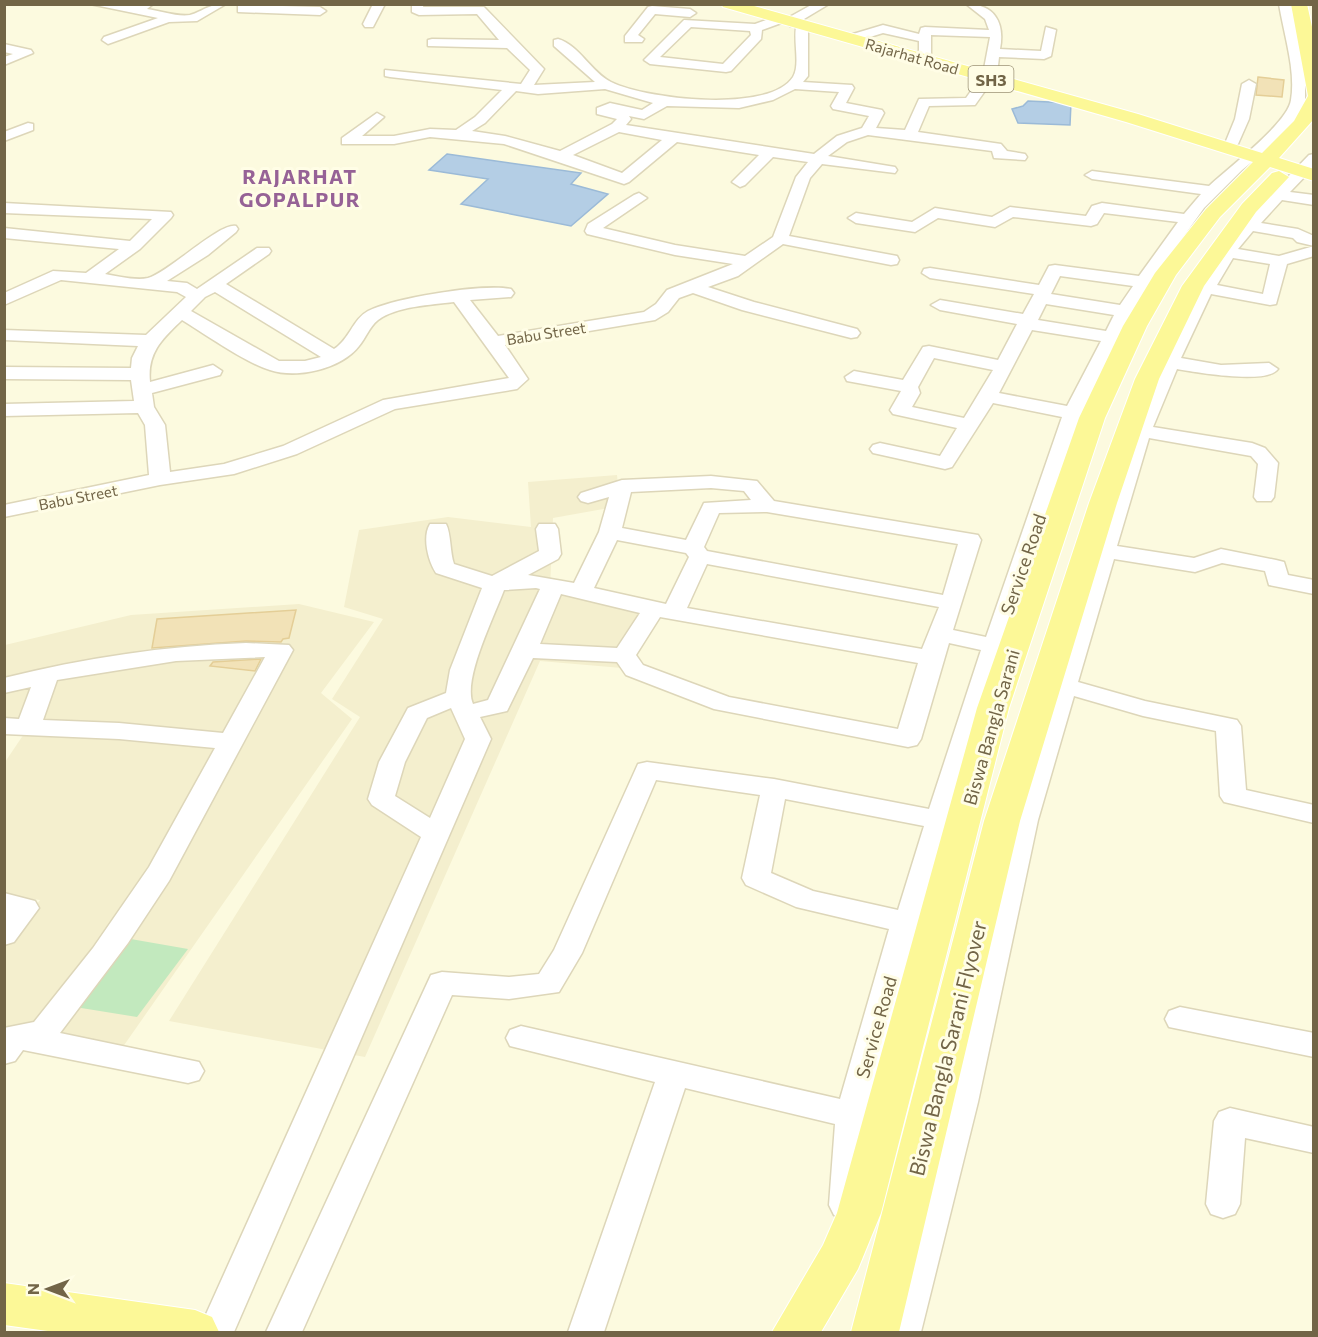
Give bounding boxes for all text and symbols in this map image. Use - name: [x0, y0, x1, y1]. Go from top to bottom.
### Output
- street label: Rajarhat Road: [863, 34, 961, 78]
- road number: SH3: [968, 66, 1014, 92]
- district label: RAJARHAT GOPALPUR: [239, 164, 361, 211]
- street label: Babu Street: [505, 318, 587, 348]
- street label: Babu Street: [37, 481, 119, 513]
- street label: Service Road: [996, 511, 1050, 617]
- street label: Biswa Bangla Sarani: [958, 646, 1024, 808]
- street label: Biswa Bangla Sarani Flyover: [903, 918, 991, 1178]
- street label: Service Road: [851, 974, 901, 1080]
- north arrow: [18, 1259, 78, 1319]
- text: N: [23, 1283, 42, 1295]

